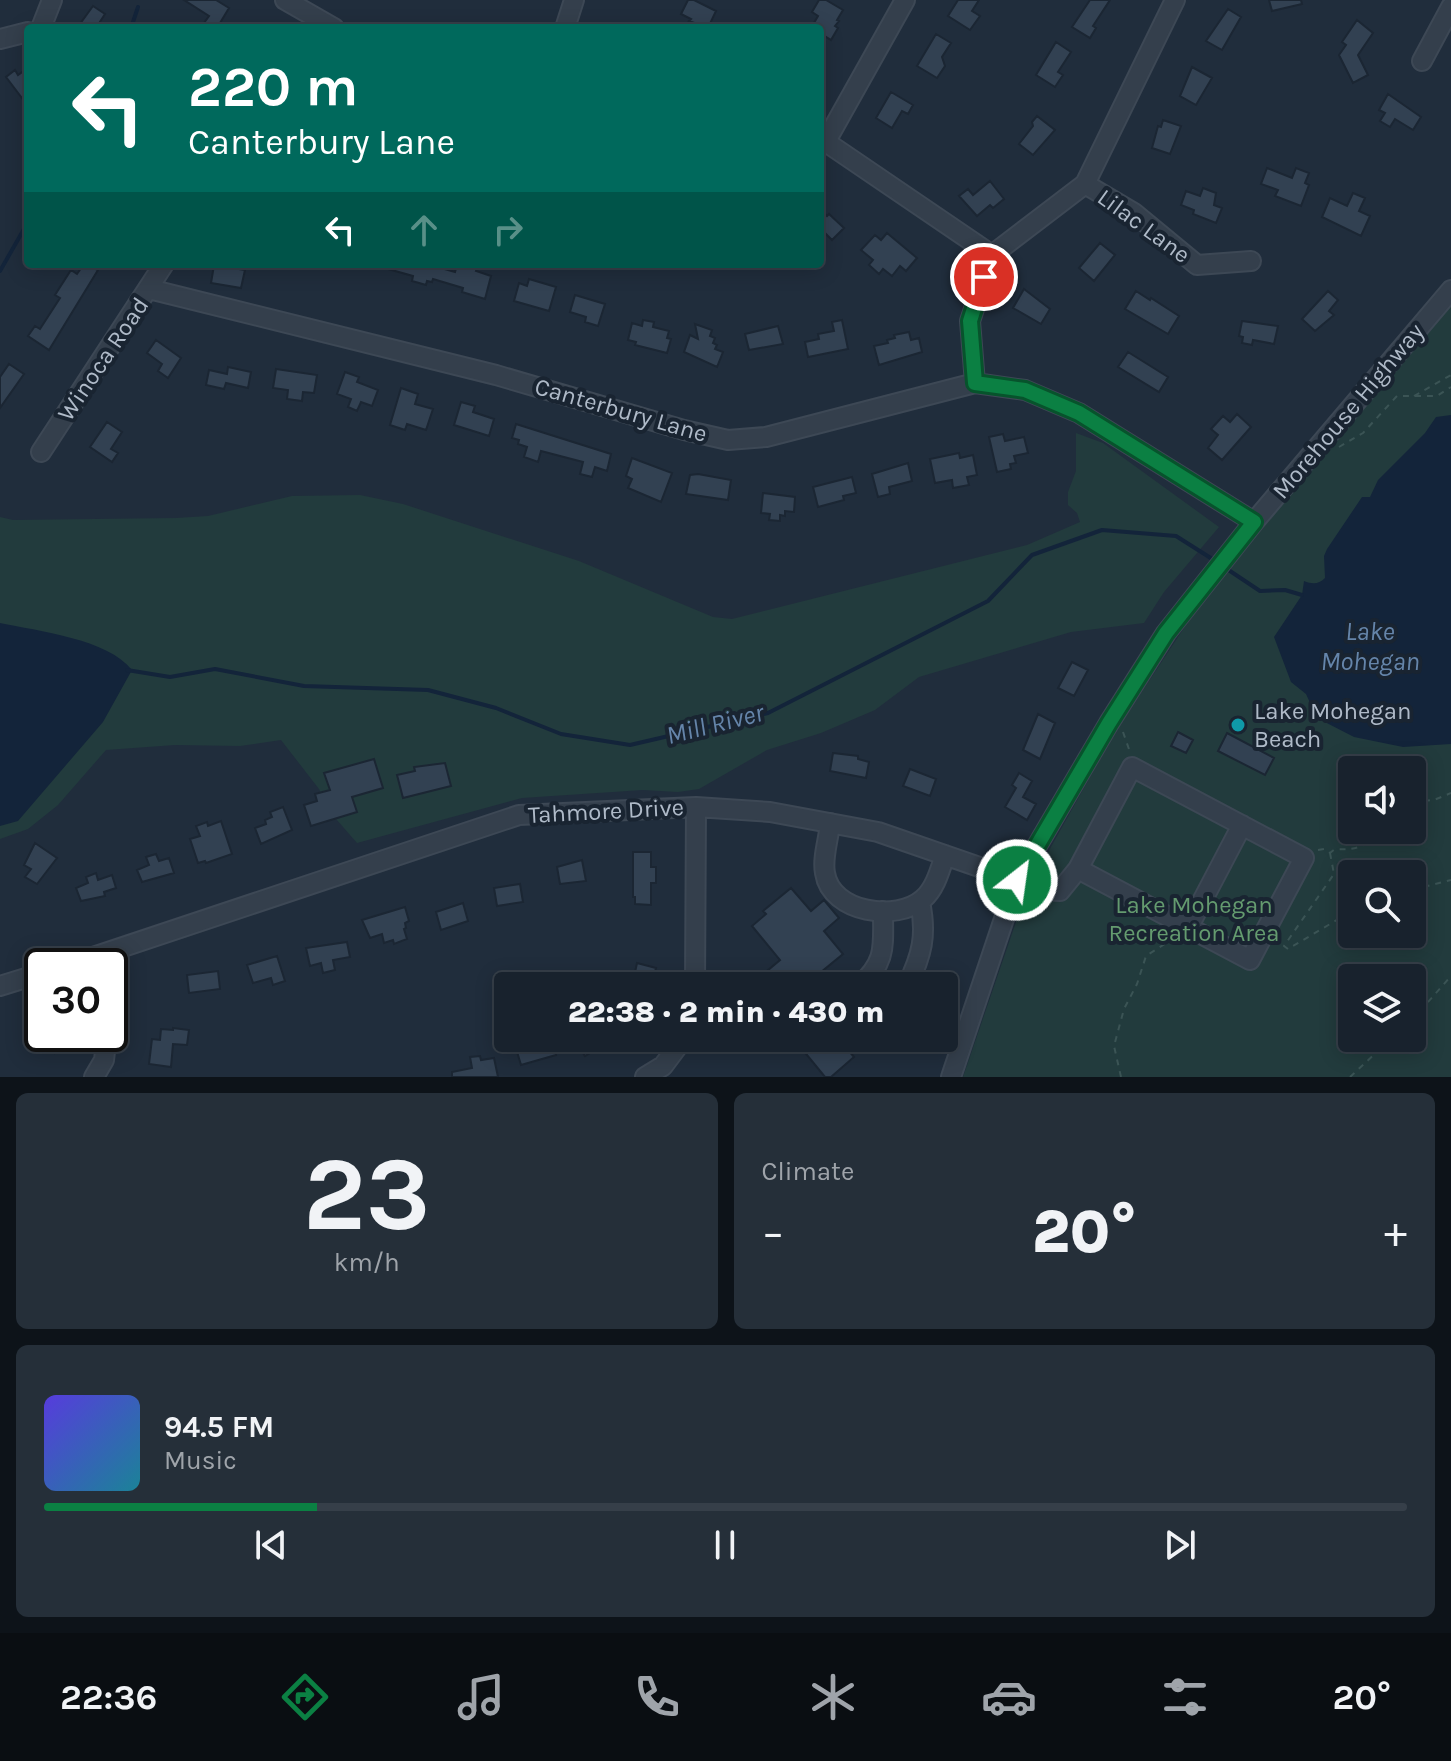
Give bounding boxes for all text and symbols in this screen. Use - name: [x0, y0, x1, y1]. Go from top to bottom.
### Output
- text: 220 m: [188, 54, 359, 119]
- icon: left: [56, 56, 160, 160]
- text: Canterbury Lane: [188, 121, 455, 163]
- street label: Lilac Lane: [1092, 183, 1196, 269]
- icon: left: [318, 208, 362, 252]
- icon: ahead: [402, 208, 446, 252]
- icon: right: [486, 208, 530, 252]
- pin: [950, 243, 1018, 311]
- icon: arrive: [962, 255, 1006, 299]
- street label: Winoca Road: [51, 292, 155, 426]
- street label: Morehouse Highway: [1266, 318, 1430, 504]
- street label: Canterbury Lane: [532, 372, 710, 448]
- water label: Lake Mohegan: [1320, 616, 1420, 677]
- water label: Mill River: [663, 697, 768, 751]
- place label: Lake Mohegan Beach: [1254, 697, 1411, 753]
- marker: Lake Mohegan Beach: [1229, 716, 1247, 734]
- map controls: [1338, 756, 1426, 1052]
- button: sound: [1338, 756, 1426, 844]
- street label: Tahmore Drive: [527, 793, 685, 829]
- position arrow: [975, 838, 1059, 922]
- button: search: [1338, 860, 1426, 948]
- park label: Lake Mohegan Recreation Area: [1108, 891, 1280, 947]
- speed limit sign: 30: [24, 948, 128, 1052]
- button: layers: [1338, 964, 1426, 1052]
- text: 22:38 · 2 min · 430 m: [568, 994, 884, 1030]
- text: 23: [303, 1134, 431, 1255]
- text: Climate: [762, 1156, 854, 1187]
- text: 20°: [1032, 1197, 1137, 1267]
- text: −: [762, 1207, 785, 1258]
- text: +: [1384, 1207, 1407, 1258]
- text: km/h: [334, 1247, 400, 1278]
- text: 94.5 FM: [164, 1409, 274, 1445]
- text: Music: [164, 1445, 237, 1476]
- icon: previous: [249, 1523, 293, 1567]
- icon: pause: [703, 1523, 747, 1567]
- icon: next: [1158, 1523, 1202, 1567]
- icon: directions: [277, 1669, 333, 1725]
- icon: music: [453, 1669, 509, 1725]
- icon: phone: [629, 1669, 685, 1725]
- icon: climate: [805, 1669, 861, 1725]
- icon: car: [981, 1669, 1037, 1725]
- icon: filters: [1157, 1669, 1213, 1725]
- text: 22:36: [60, 1676, 157, 1718]
- text: 20°: [1332, 1676, 1391, 1718]

